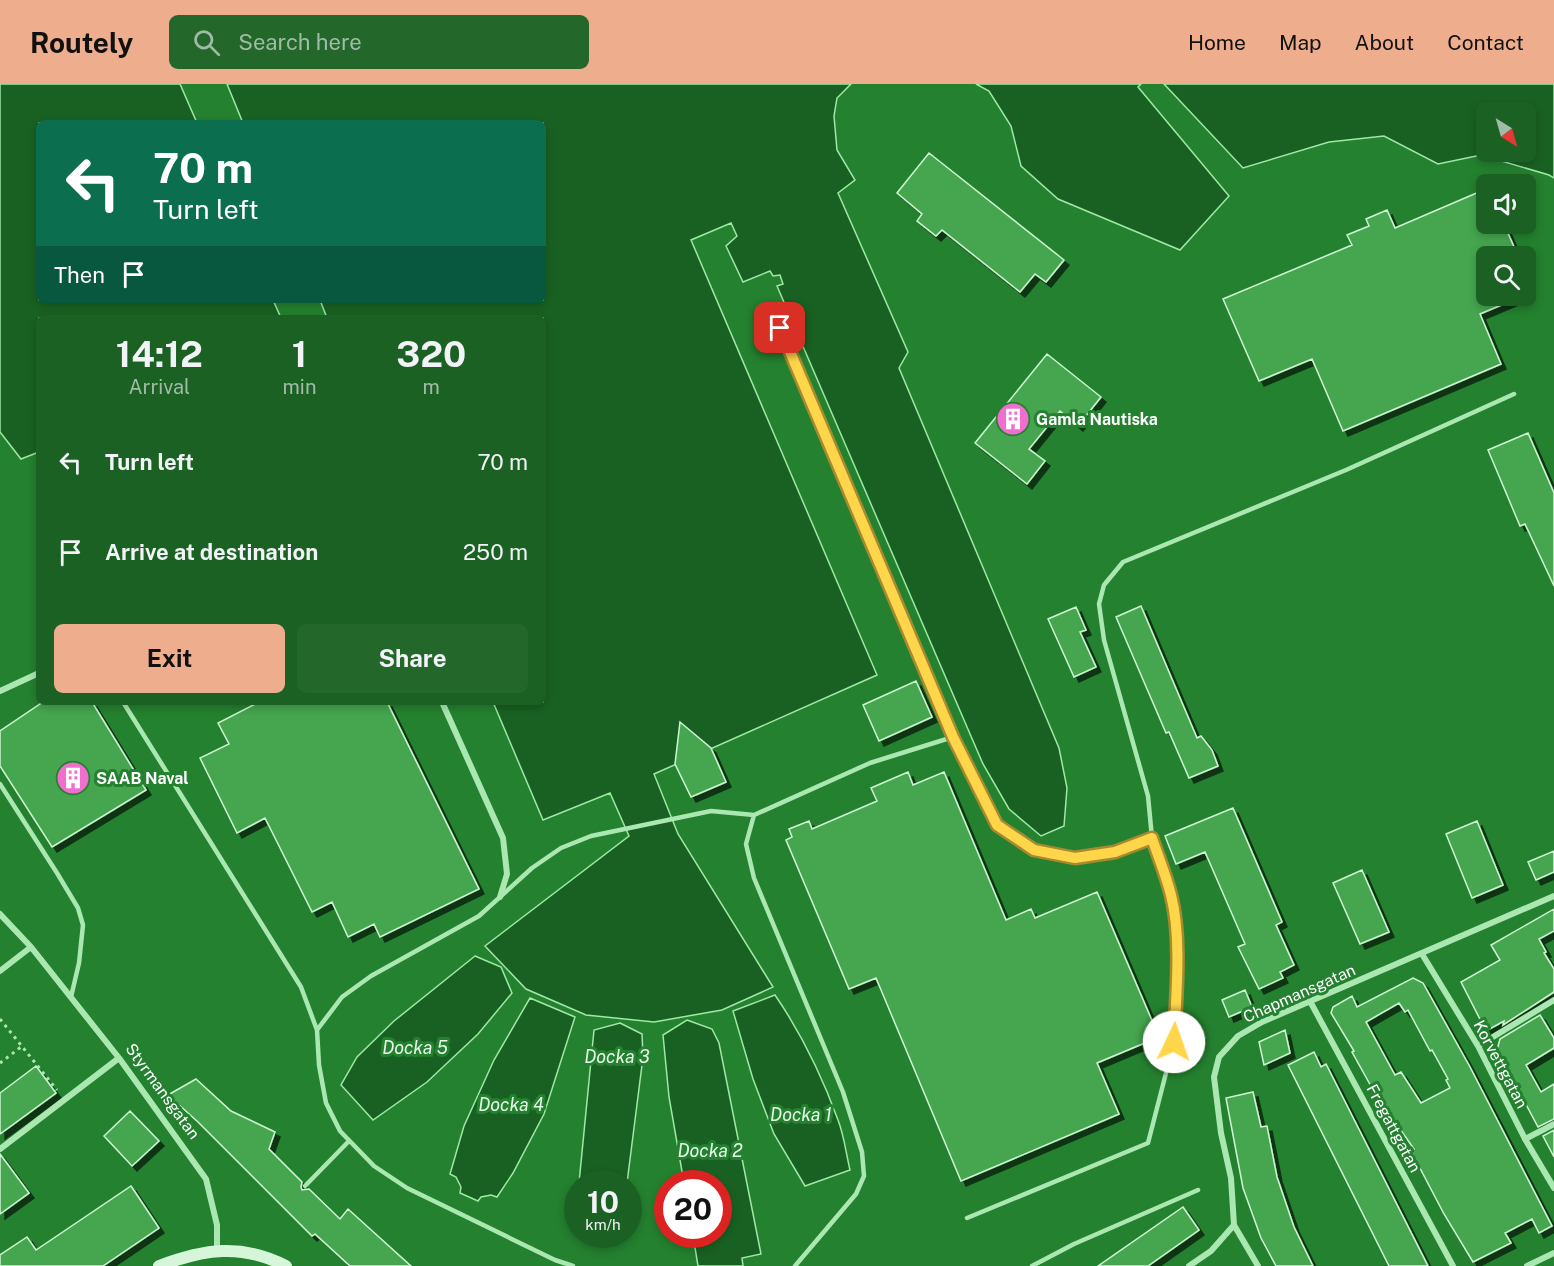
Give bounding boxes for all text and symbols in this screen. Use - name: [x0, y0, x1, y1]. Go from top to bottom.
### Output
- search box: [169, 15, 589, 69]
- text: Routely: [30, 26, 133, 59]
- icon: search: [190, 26, 223, 59]
- text: Search here: [238, 29, 362, 55]
- text: Home: [1188, 30, 1246, 55]
- text: Map: [1279, 30, 1322, 55]
- text: About: [1355, 30, 1414, 55]
- text: Contact: [1447, 30, 1524, 55]
- north arrow: [1476, 102, 1536, 162]
- map controls: [1476, 102, 1536, 306]
- text: 70 m: [153, 143, 253, 192]
- icon: left: [54, 144, 132, 222]
- button: sound: [1476, 174, 1536, 234]
- text: Turn left: [153, 193, 259, 225]
- button: search: [1476, 246, 1536, 306]
- icon: arrive: [117, 258, 150, 291]
- text: Then: [54, 262, 105, 288]
- pin: [754, 302, 805, 353]
- icon: arrive: [763, 311, 796, 344]
- text: 14:12: [116, 333, 203, 375]
- text: 1: [292, 333, 307, 375]
- text: 320: [396, 333, 466, 375]
- text: Arrival: [128, 375, 190, 399]
- text: min: [283, 375, 316, 399]
- text: m: [423, 375, 440, 399]
- building icon: Gamla Nautiska: [995, 401, 1031, 437]
- place label: Gamla Nautiska: [1036, 410, 1158, 429]
- icon: left: [54, 446, 87, 479]
- text: Turn left: [105, 449, 194, 475]
- text: 70 m: [477, 449, 528, 475]
- icon: arrive: [54, 536, 87, 569]
- text: Arrive at destination: [105, 539, 318, 565]
- text: 250 m: [463, 539, 528, 565]
- button: Exit: [54, 624, 285, 693]
- button: Share: [297, 624, 528, 693]
- building icon: SAAB Naval: [55, 760, 91, 796]
- place label: SAAB Naval: [96, 769, 189, 788]
- street label: Chapmansgatan: [1240, 960, 1358, 1027]
- position arrow: [1142, 1010, 1206, 1074]
- street label: Korvettgatan: [1469, 1017, 1532, 1111]
- water label: Docka 5: [382, 1037, 448, 1058]
- street label: Styrmansgatan: [121, 1040, 204, 1143]
- water label: Docka 3: [584, 1046, 650, 1067]
- street label: Fregattgatan: [1362, 1081, 1425, 1176]
- water label: Docka 4: [478, 1094, 544, 1115]
- water label: Docka 1: [770, 1104, 832, 1125]
- water label: Docka 2: [678, 1140, 743, 1161]
- speed limit sign: 20: [654, 1170, 732, 1248]
- text: 10: [587, 1184, 619, 1220]
- text: km/h: [585, 1216, 621, 1233]

